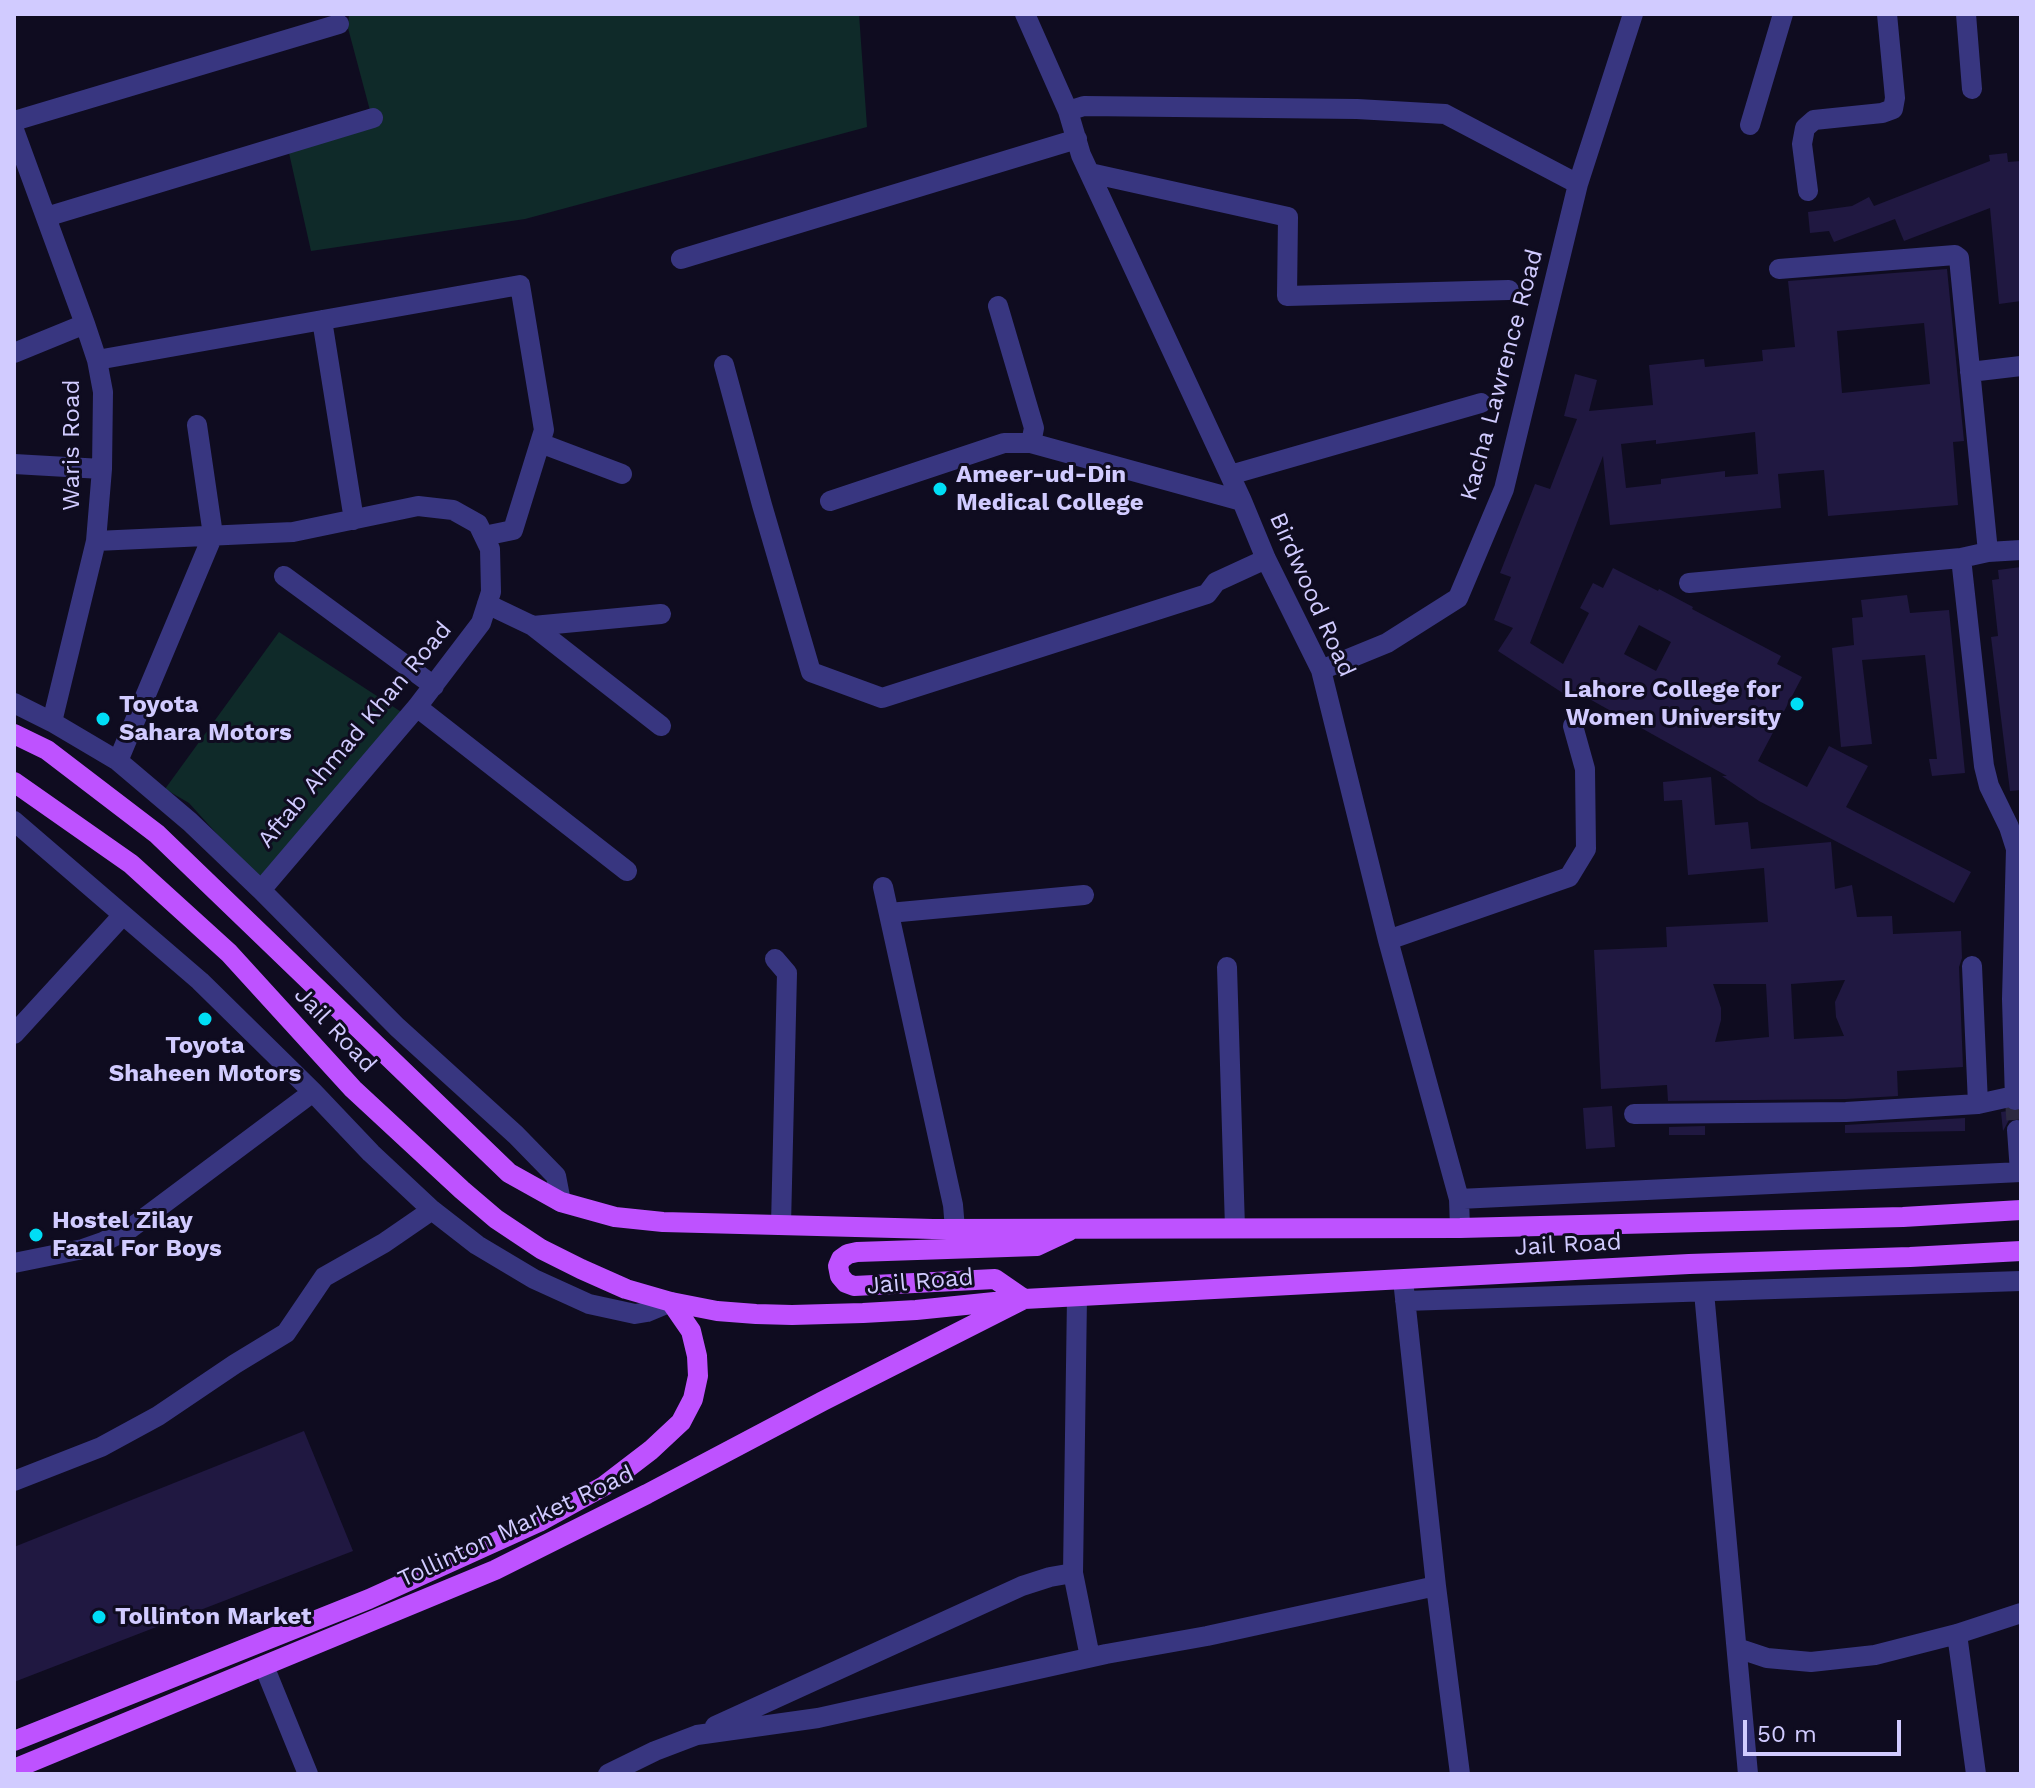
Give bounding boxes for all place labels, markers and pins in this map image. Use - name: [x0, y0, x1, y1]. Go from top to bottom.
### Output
- place label: Ameer-ud-Din Medical College: [956, 461, 1144, 517]
- marker: Ameer-ud-Din Medical College: [931, 480, 949, 498]
- place label: Lahore College for Women University: [1563, 676, 1781, 732]
- place label: Toyota Sahara Motors: [119, 691, 292, 747]
- marker: Lahore College for Women University: [1788, 695, 1806, 713]
- marker: Toyota Sahara Motors: [94, 710, 112, 728]
- marker: Toyota Shaheen Motors: [196, 1010, 214, 1028]
- place label: Toyota Shaheen Motors: [109, 1032, 301, 1088]
- place label: Hostel Zilay Fazal For Boys: [52, 1207, 222, 1263]
- marker: Hostel Zilay Fazal For Boys: [27, 1226, 45, 1244]
- place label: Tollinton Market: [115, 1603, 311, 1631]
- marker: Tollinton Market: [90, 1608, 108, 1626]

